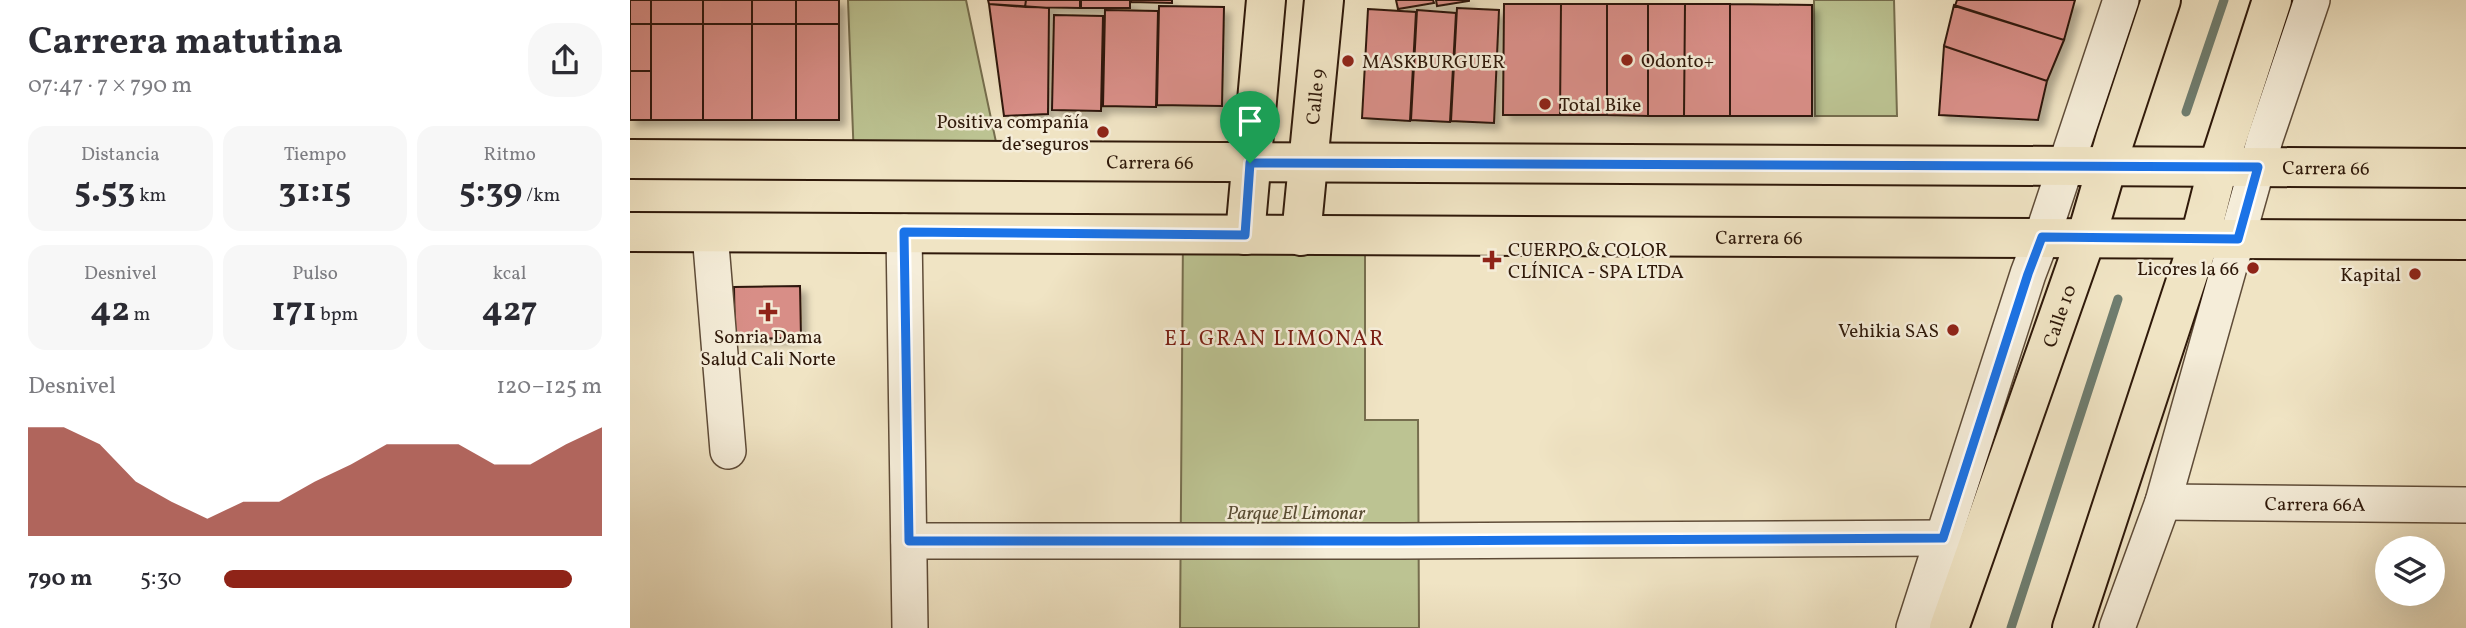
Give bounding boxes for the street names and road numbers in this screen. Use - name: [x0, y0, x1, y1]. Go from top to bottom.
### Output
- street label: Calle 9: [1301, 68, 1332, 126]
- street label: Carrera 66: [1106, 150, 1194, 177]
- street label: Carrera 66: [2282, 156, 2370, 183]
- street label: Carrera 66: [1715, 226, 1803, 252]
- street label: Calle 10: [2038, 281, 2084, 351]
- street label: Carrera 66A: [2264, 492, 2365, 519]

